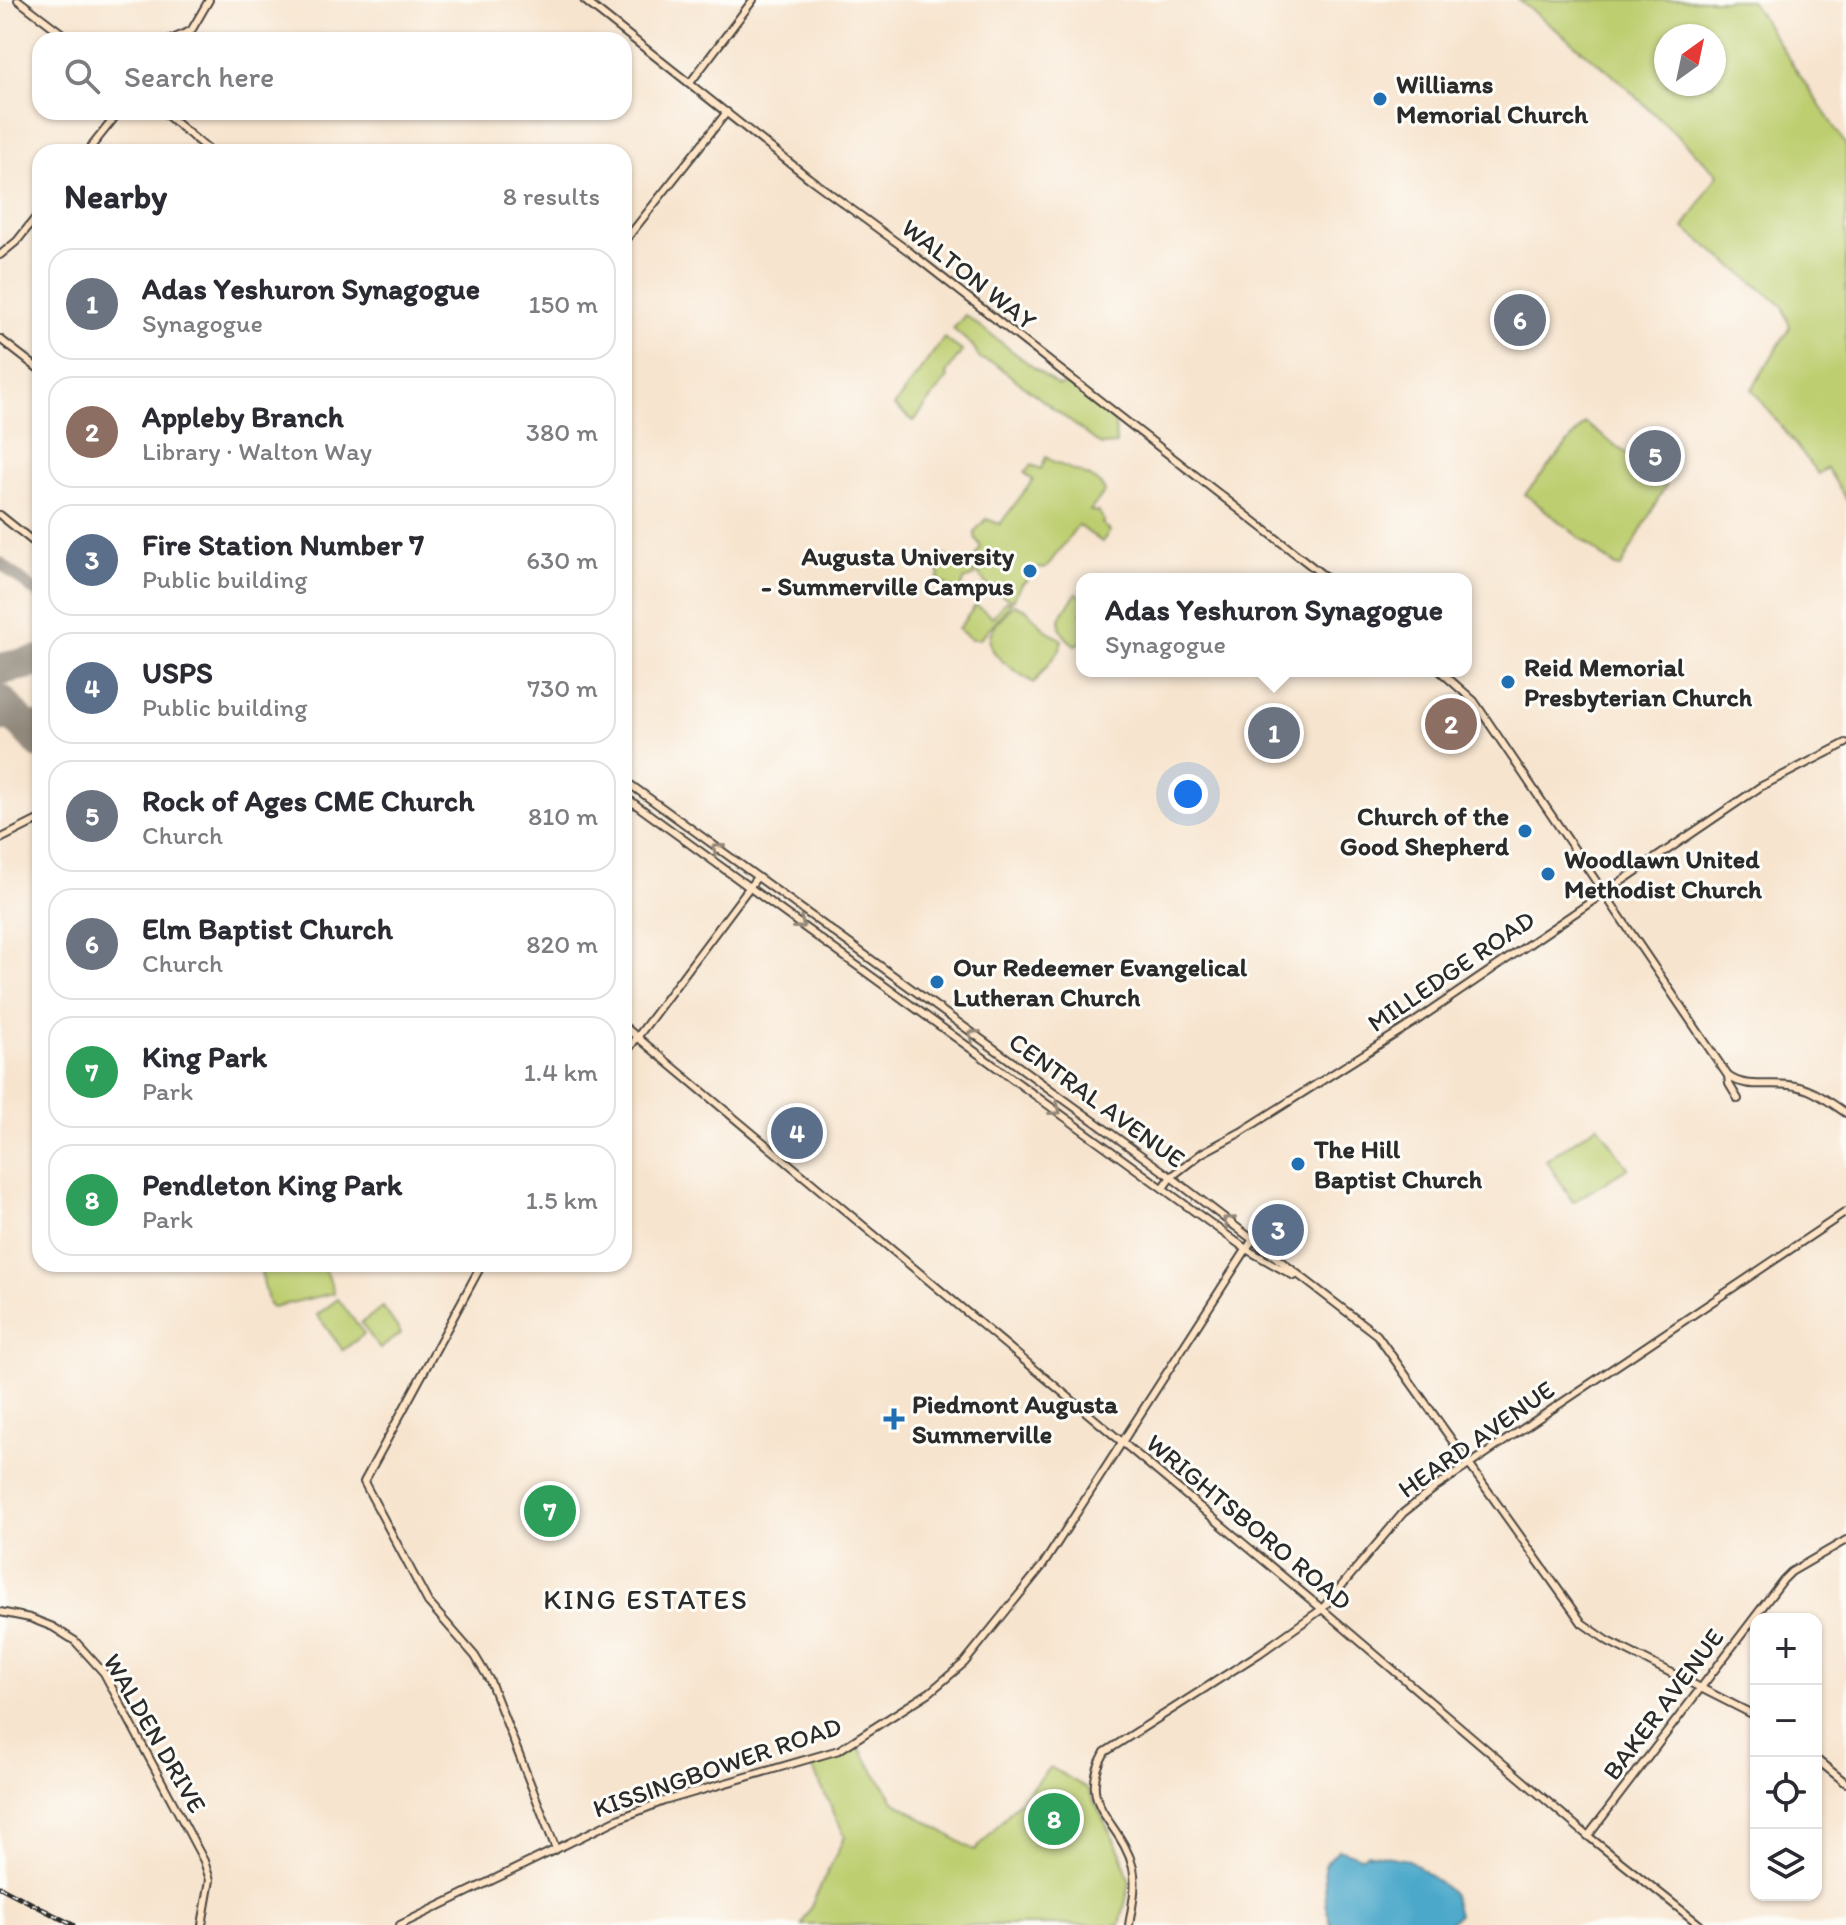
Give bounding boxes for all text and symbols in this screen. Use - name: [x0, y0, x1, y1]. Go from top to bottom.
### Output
- north arrow: [1654, 24, 1726, 96]
- search box: [32, 32, 632, 120]
- icon: search: [60, 54, 104, 98]
- text: Search here: [124, 58, 274, 95]
- place label: Williams Memorial Church: [1396, 68, 1589, 130]
- marker: Williams Memorial Church: [1371, 90, 1389, 108]
- text: Nearby: [64, 176, 167, 217]
- text: 8 results: [503, 180, 600, 212]
- street label: WALTON WAY: [895, 211, 1043, 337]
- text: Adas Yeshuron Synagogue: [142, 270, 480, 307]
- text: 1: [86, 288, 98, 320]
- text: 150 m: [529, 288, 598, 320]
- pin: 6: [1494, 290, 1546, 350]
- text: Synagogue: [142, 307, 263, 339]
- text: Appleby Branch: [142, 398, 344, 435]
- text: 2: [85, 416, 99, 448]
- text: 380 m: [526, 416, 598, 448]
- pin: 5: [1629, 426, 1681, 486]
- text: Library · Walton Way: [142, 435, 372, 467]
- text: Fire Station Number 7: [142, 526, 424, 563]
- place label: Augusta University - Summerville Campus: [761, 540, 1015, 602]
- text: 3: [85, 544, 99, 576]
- text: 630 m: [526, 544, 598, 576]
- marker: Augusta University - Summerville Campus: [1021, 562, 1039, 580]
- text: Public building: [142, 563, 308, 595]
- popup: [1076, 573, 1472, 677]
- text: Adas Yeshuron Synagogue: [1105, 591, 1443, 628]
- text: Synagogue: [1105, 628, 1226, 660]
- place label: Reid Memorial Presbyterian Church: [1524, 651, 1753, 713]
- text: USPS: [142, 654, 213, 691]
- text: 4: [84, 672, 100, 704]
- text: 730 m: [527, 672, 598, 704]
- marker: Reid Memorial Presbyterian Church: [1499, 673, 1517, 691]
- text: Public building: [142, 691, 308, 723]
- pin: 2: [1425, 694, 1477, 754]
- pin: 1: [1248, 703, 1300, 763]
- your location: [1168, 774, 1208, 814]
- text: Rock of Ages CME Church: [142, 782, 474, 819]
- text: 5: [85, 800, 99, 832]
- text: 810 m: [528, 800, 598, 832]
- place label: Church of the Good Shepherd: [1340, 800, 1510, 862]
- text: Church: [142, 819, 223, 851]
- marker: Church of the Good Shepherd: [1516, 822, 1534, 840]
- place label: Woodlawn United Methodist Church: [1564, 843, 1762, 905]
- one-way arrow: [712, 844, 726, 859]
- marker: Woodlawn United Methodist Church: [1539, 865, 1557, 883]
- street label: MILLEDGE ROAD: [1361, 903, 1541, 1039]
- text: Elm Baptist Church: [142, 910, 393, 947]
- one-way arrow: [792, 915, 806, 929]
- text: 6: [85, 928, 99, 960]
- text: 820 m: [526, 928, 598, 960]
- text: Church: [142, 947, 223, 979]
- place label: Our Redeemer Evangelical Lutheran Church: [953, 951, 1248, 1013]
- marker: Our Redeemer Evangelical Lutheran Church: [928, 973, 946, 991]
- street label: CENTRAL AVENUE: [1003, 1025, 1191, 1175]
- one-way arrow: [967, 1030, 982, 1044]
- text: King Park: [142, 1038, 267, 1075]
- text: 7: [86, 1056, 98, 1088]
- text: 1.4 km: [524, 1056, 598, 1088]
- text: Park: [142, 1075, 193, 1107]
- one-way arrow: [1048, 1100, 1062, 1115]
- pin: 4: [771, 1103, 823, 1163]
- place label: The Hill Baptist Church: [1313, 1133, 1483, 1195]
- marker: The Hill Baptist Church: [1289, 1155, 1307, 1173]
- text: Pendleton King Park: [142, 1166, 402, 1203]
- text: 8: [85, 1184, 99, 1216]
- text: 1.5 km: [526, 1184, 598, 1216]
- pin: 3: [1252, 1200, 1304, 1260]
- text: Park: [142, 1203, 193, 1235]
- one-way arrow: [1222, 1216, 1237, 1230]
- street label: HEARD AVENUE: [1392, 1373, 1560, 1505]
- place label: Piedmont Augusta Summerville: [912, 1388, 1118, 1450]
- marker: Piedmont Augusta Summerville: [883, 1408, 905, 1430]
- street label: WRIGHTSBORO ROAD: [1140, 1427, 1358, 1617]
- pin: 7: [524, 1481, 576, 1541]
- district label: KING ESTATES: [543, 1582, 749, 1616]
- map controls: [1750, 1613, 1822, 1901]
- button: +: [1750, 1613, 1822, 1685]
- street label: BAKER AVENUE: [1596, 1622, 1730, 1786]
- street label: WALDEN DRIVE: [96, 1648, 214, 1818]
- button: −: [1750, 1685, 1822, 1757]
- street label: KISSINGBOWER ROAD: [589, 1709, 845, 1825]
- button: locate: [1750, 1757, 1822, 1829]
- pin: 8: [1028, 1789, 1080, 1849]
- button: layers: [1750, 1829, 1822, 1901]

